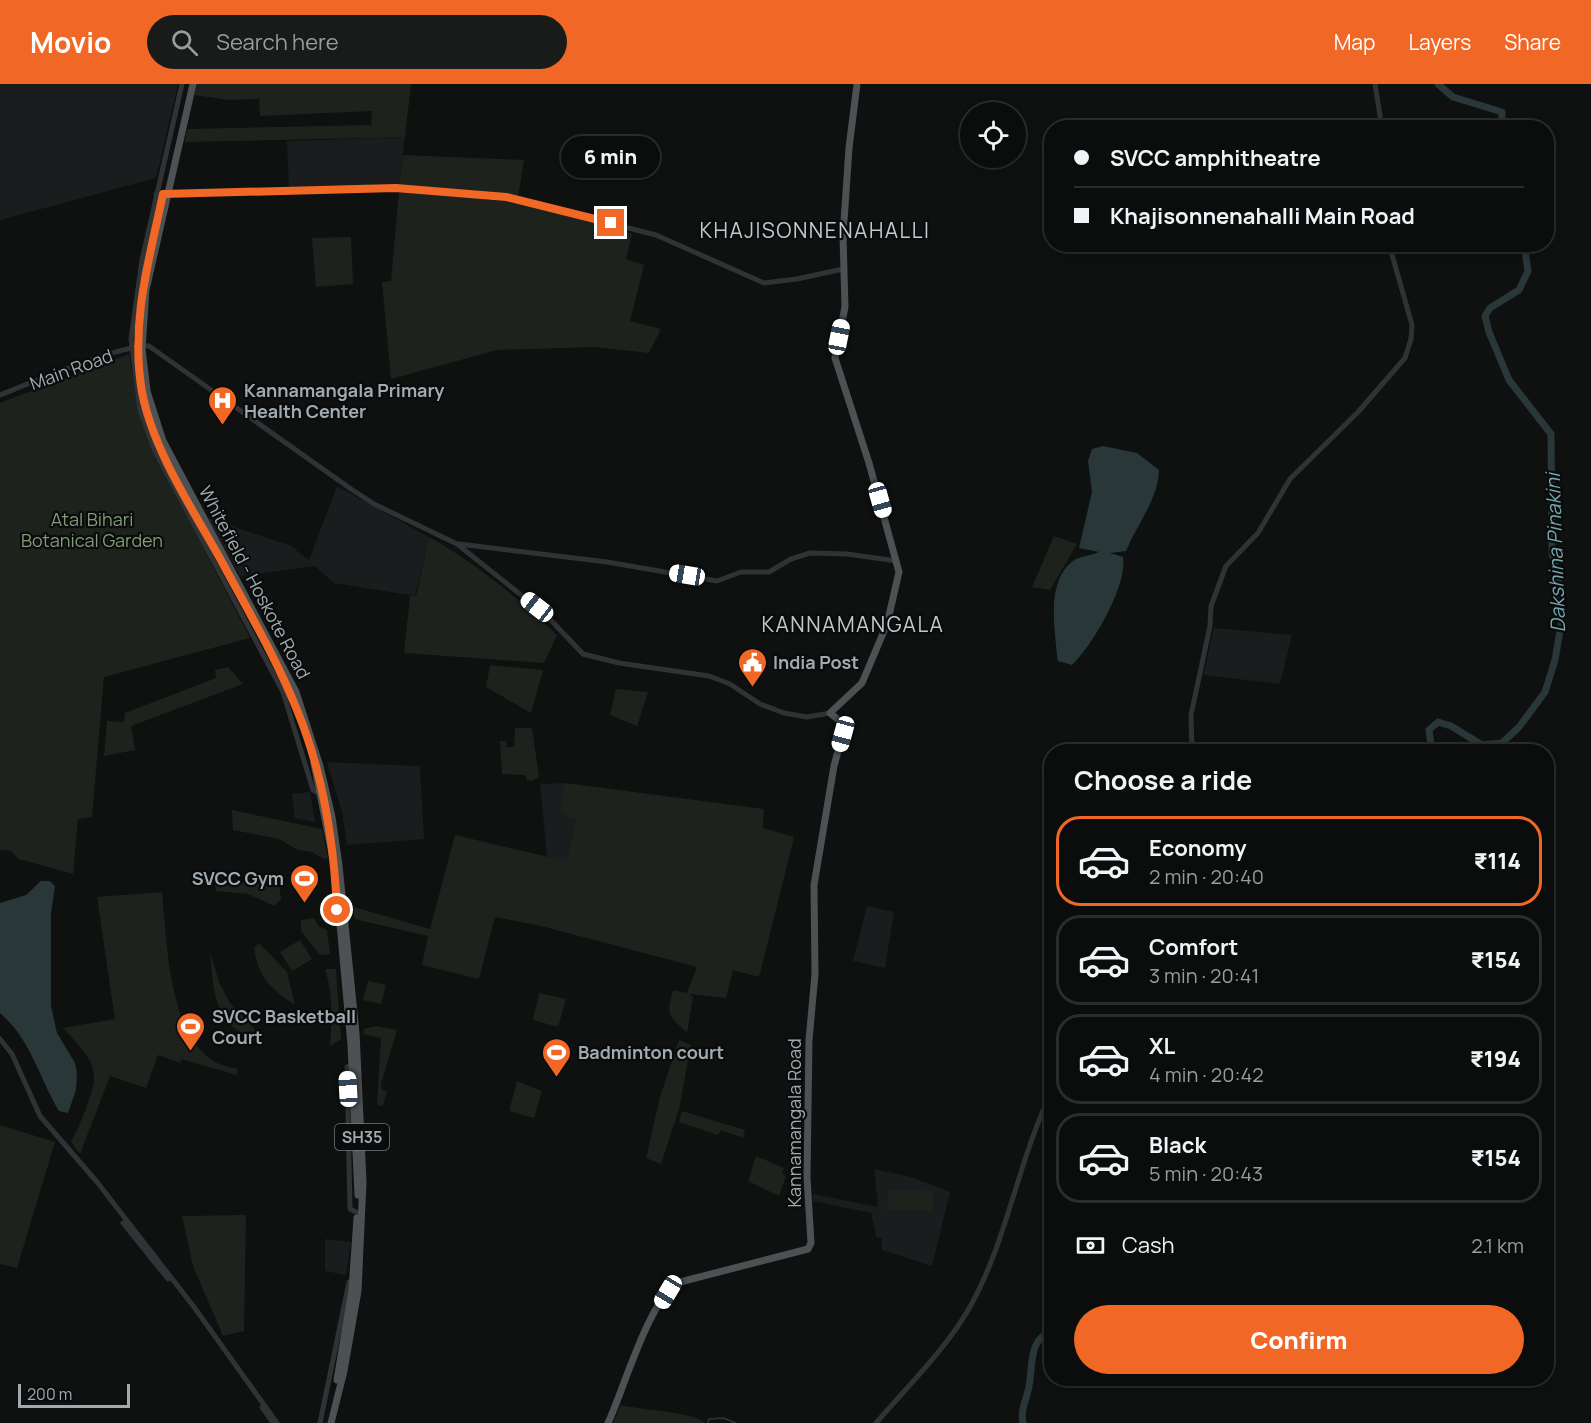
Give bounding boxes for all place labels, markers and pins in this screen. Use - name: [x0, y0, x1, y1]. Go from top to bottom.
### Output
- place label: Kannamangala Primary Health Center: [244, 378, 444, 423]
- hospital icon: Kannamangala Primary Health Center: [207, 384, 239, 426]
- public building icon: India Post: [736, 646, 768, 688]
- place label: India Post: [773, 650, 859, 674]
- sports icon: SVCC Gym: [289, 862, 321, 904]
- place label: SVCC Gym: [192, 866, 284, 890]
- place label: SVCC Basketball Court: [212, 1004, 356, 1049]
- sports icon: SVCC Basketball Court: [175, 1010, 207, 1052]
- sports icon: Badminton court: [541, 1036, 573, 1078]
- place label: Badminton court: [578, 1040, 724, 1064]

